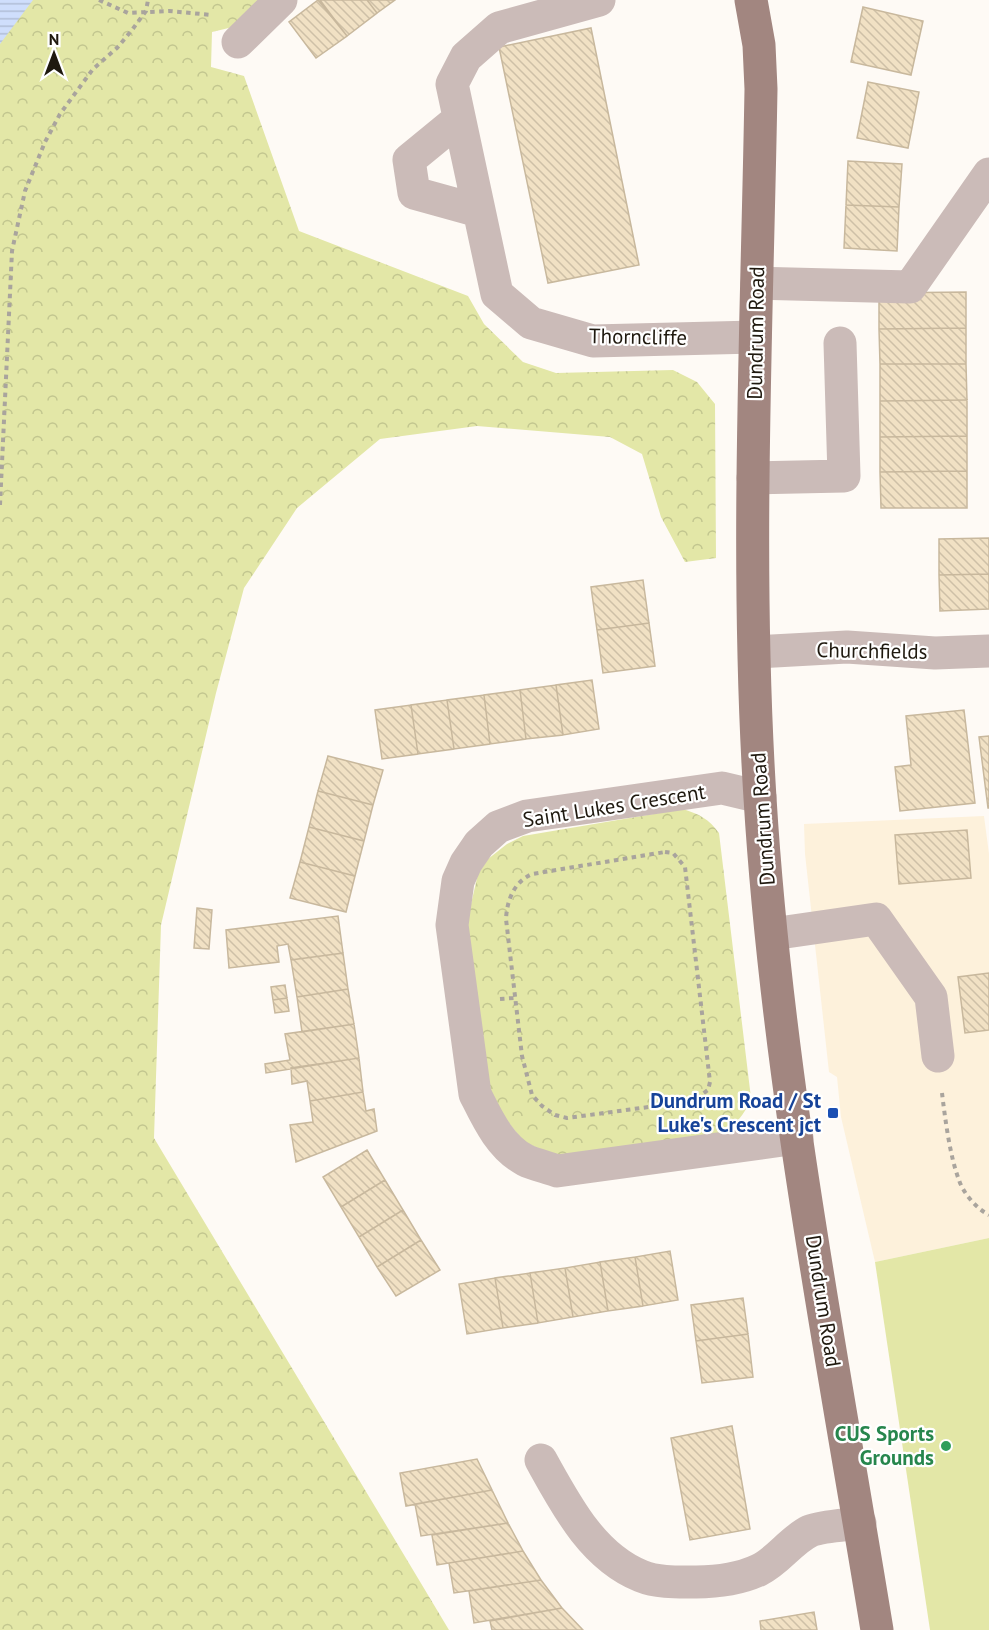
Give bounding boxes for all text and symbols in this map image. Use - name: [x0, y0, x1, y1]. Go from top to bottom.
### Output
- north arrow: [24, 24, 84, 84]
- text: N: [49, 29, 59, 49]
- street label: Dundrum Road: [741, 266, 770, 400]
- street label: Thorncliffe: [589, 322, 687, 351]
- street label: Churchfields: [816, 636, 928, 665]
- street label: Dundrum Road: [744, 752, 781, 887]
- street label: Saint Lukes Crescent: [521, 778, 707, 833]
- place label: Dundrum Road / St Luke's Crescent jct: [650, 1087, 822, 1138]
- marker: Dundrum Road / St Luke's Crescent jct: [826, 1106, 840, 1120]
- street label: Dundrum Road: [800, 1233, 847, 1369]
- place label: CUS Sports Grounds: [835, 1420, 934, 1471]
- marker: CUS Sports Grounds: [939, 1439, 953, 1453]

